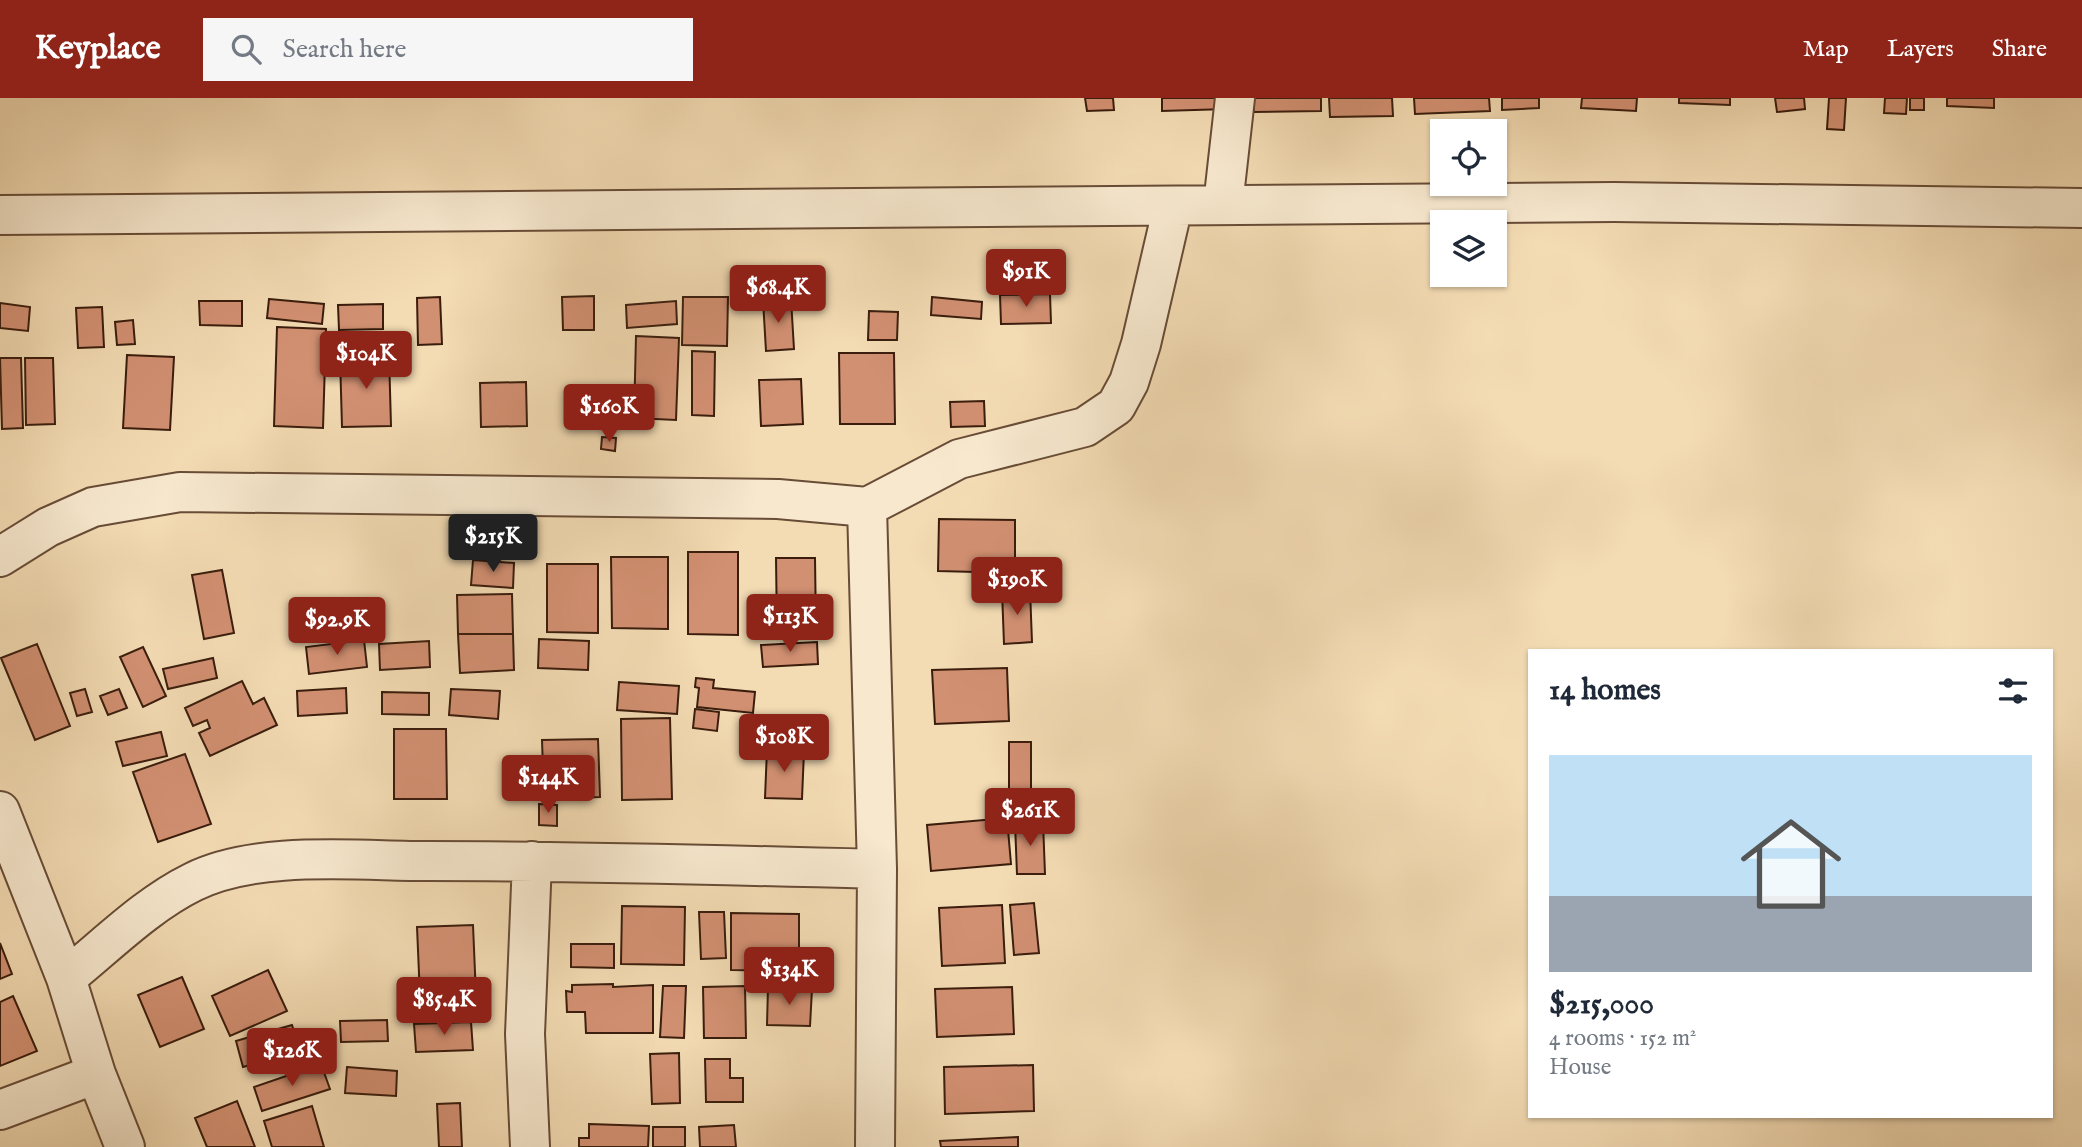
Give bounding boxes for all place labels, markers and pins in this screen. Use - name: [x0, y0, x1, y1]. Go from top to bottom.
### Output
- pin: $91K: [985, 250, 1067, 309]
- pin: $68.4K: [721, 266, 835, 325]
- pin: $104K: [317, 331, 415, 391]
- pin: $160K: [560, 384, 658, 444]
- pin: $215K: [444, 514, 542, 574]
- pin: $190K: [968, 558, 1066, 617]
- pin: $113K: [741, 594, 839, 654]
- pin: $92.9K: [280, 598, 394, 657]
- pin: $108K: [735, 714, 833, 774]
- pin: $144K: [499, 756, 597, 815]
- pin: $261K: [981, 788, 1079, 848]
- pin: $134K: [740, 948, 838, 1007]
- pin: $85.4K: [387, 978, 501, 1037]
- pin: $126K: [243, 1028, 341, 1088]

